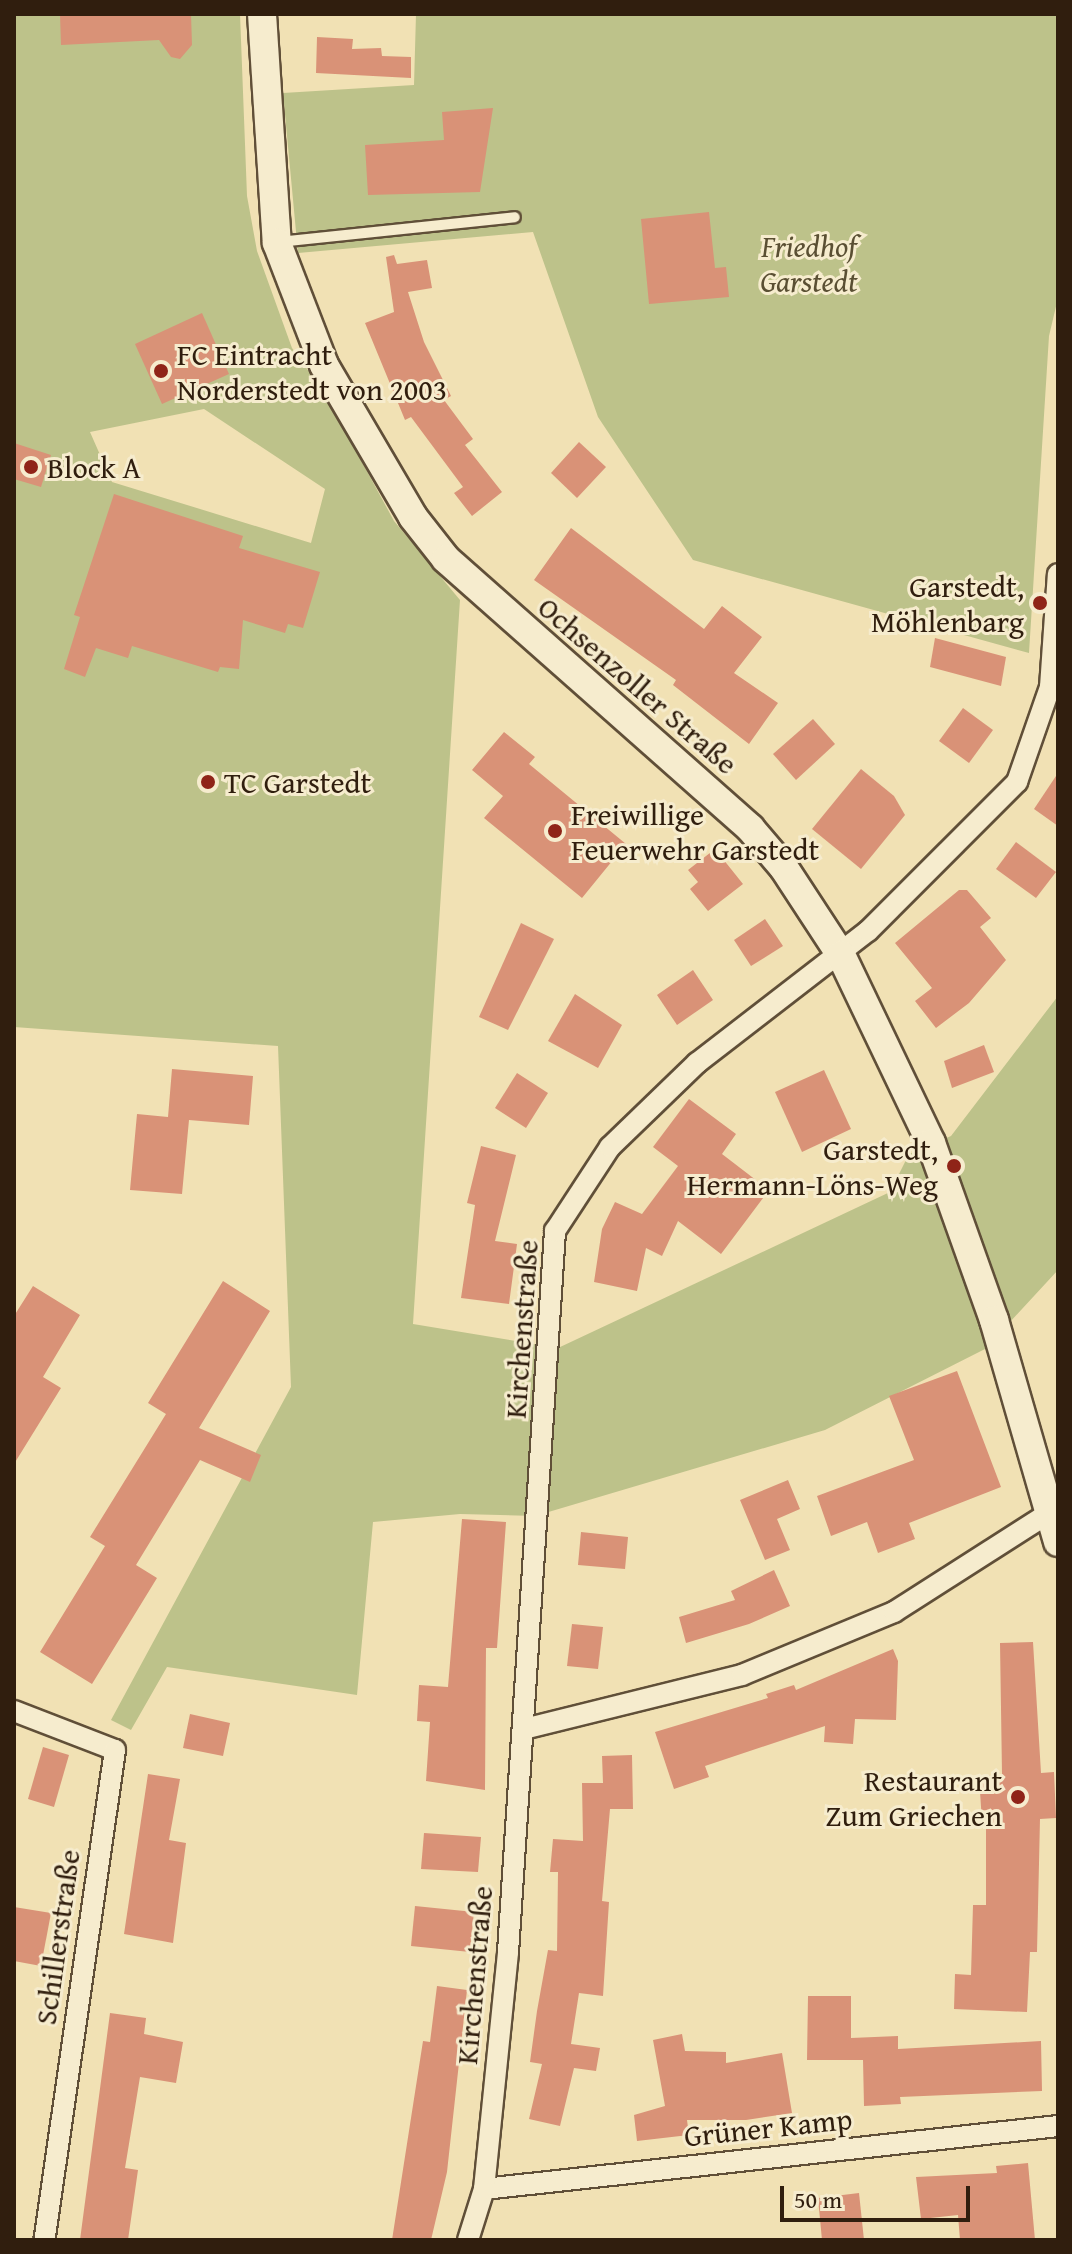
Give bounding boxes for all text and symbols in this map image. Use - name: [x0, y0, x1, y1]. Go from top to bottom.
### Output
- park label: Friedhof Garstedt: [760, 228, 858, 298]
- place label: FC Eintracht Norderstedt von 2003: [177, 336, 447, 406]
- marker: FC Eintracht Norderstedt von 2003: [152, 362, 170, 380]
- place label: Block A: [47, 449, 141, 485]
- marker: Block A: [22, 458, 40, 476]
- place label: Garstedt, Möhlenbarg: [871, 568, 1024, 638]
- street label: Ochsenzoller Straße: [531, 589, 745, 781]
- marker: Garstedt, Möhlenbarg: [1031, 594, 1049, 612]
- place label: TC Garstedt: [224, 764, 371, 800]
- marker: TC Garstedt: [199, 773, 217, 791]
- place label: Freiwillige Feuerwehr Garstedt: [571, 796, 819, 866]
- marker: Freiwillige Feuerwehr Garstedt: [546, 822, 564, 840]
- place label: Garstedt, Hermann-Löns-Weg: [687, 1131, 938, 1202]
- marker: Garstedt, Hermann-Löns-Weg: [945, 1157, 963, 1175]
- street label: Kirchenstraße: [497, 1238, 545, 1420]
- place label: Restaurant Zum Griechen: [826, 1762, 1002, 1832]
- marker: Restaurant Zum Griechen: [1009, 1788, 1027, 1806]
- street label: Schillerstraße: [27, 1847, 87, 2027]
- street label: Kirchenstraße: [448, 1884, 500, 2066]
- street label: Grüner Kamp: [682, 2100, 854, 2154]
- scale bar: [784, 2170, 974, 2220]
- text: 50 m: [794, 2182, 842, 2217]

